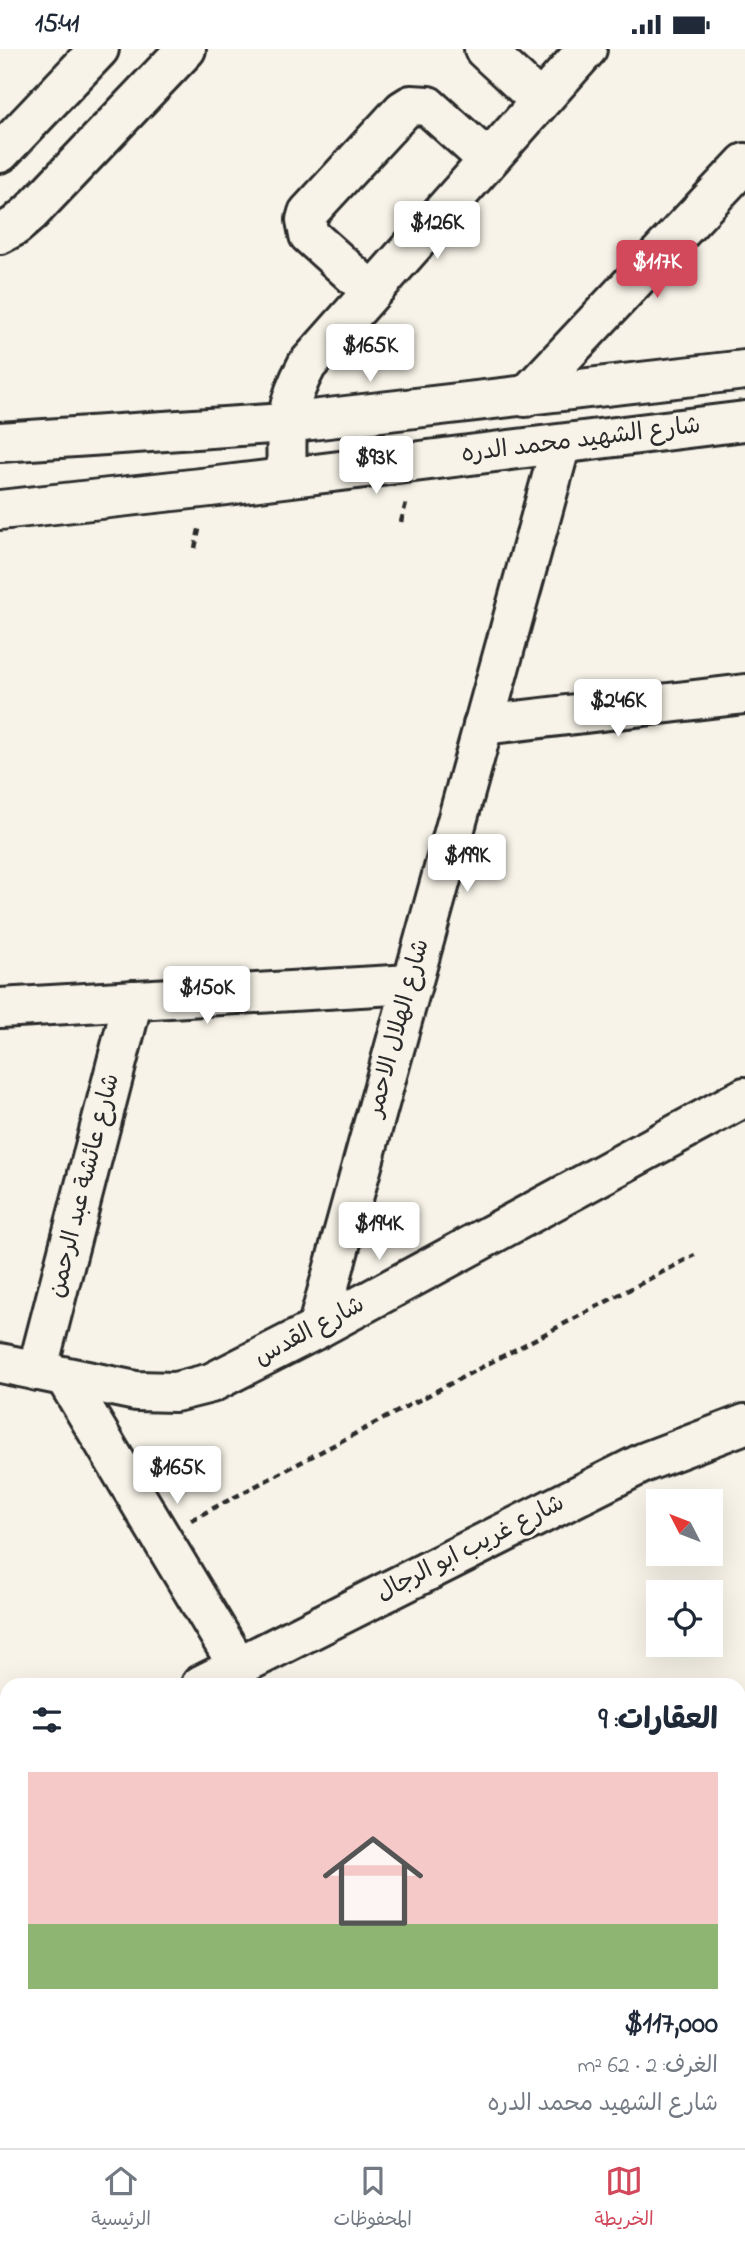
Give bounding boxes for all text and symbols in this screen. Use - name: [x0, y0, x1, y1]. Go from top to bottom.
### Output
- text: 15:41: [35, 6, 79, 44]
- pin: $126K: [388, 201, 486, 261]
- text: $126K: [410, 207, 464, 240]
- pin: $117K: [608, 240, 706, 300]
- text: $117K: [632, 246, 682, 279]
- pin: $165K: [321, 325, 419, 384]
- text: $165K: [342, 330, 398, 363]
- street label: شارع الشهيد محمد الدره: [459, 409, 703, 473]
- pin: $93K: [335, 437, 417, 496]
- text: $93K: [355, 442, 397, 475]
- pin: $246K: [569, 679, 667, 739]
- text: $246K: [590, 685, 646, 718]
- pin: $199K: [418, 835, 516, 894]
- text: $199K: [444, 840, 490, 873]
- street label: شارع الهلال الاحمر: [358, 935, 440, 1123]
- pin: $150K: [158, 967, 256, 1026]
- text: $150K: [179, 972, 235, 1005]
- street label: شارع عائشة عبد الرحمن: [40, 1070, 130, 1302]
- pin: $194K: [330, 1203, 428, 1262]
- text: $194K: [355, 1208, 403, 1241]
- street label: شارع القدس: [249, 1288, 371, 1376]
- pin: $165K: [128, 1447, 226, 1506]
- text: $165K: [149, 1452, 205, 1485]
- street label: شارع غريب ابو الرجال: [371, 1486, 571, 1612]
- north arrow: [646, 1489, 723, 1566]
- map controls: [646, 1489, 723, 1657]
- button: locate: [646, 1580, 723, 1657]
- text: العقارات: 9: [598, 1699, 718, 1743]
- icon: filters: [28, 1701, 66, 1739]
- icon: home: [310, 1818, 436, 1944]
- text: $117,000: [624, 2003, 718, 2047]
- text: الغرف: 2 · 62 m²: [577, 2050, 718, 2083]
- text: شارع الشهيد محمد الدره: [487, 2088, 718, 2121]
- tab: الرئيسية: [91, 2162, 151, 2235]
- tab: المحفوظات: [334, 2162, 412, 2235]
- tab: الخريطة: [594, 2162, 654, 2235]

